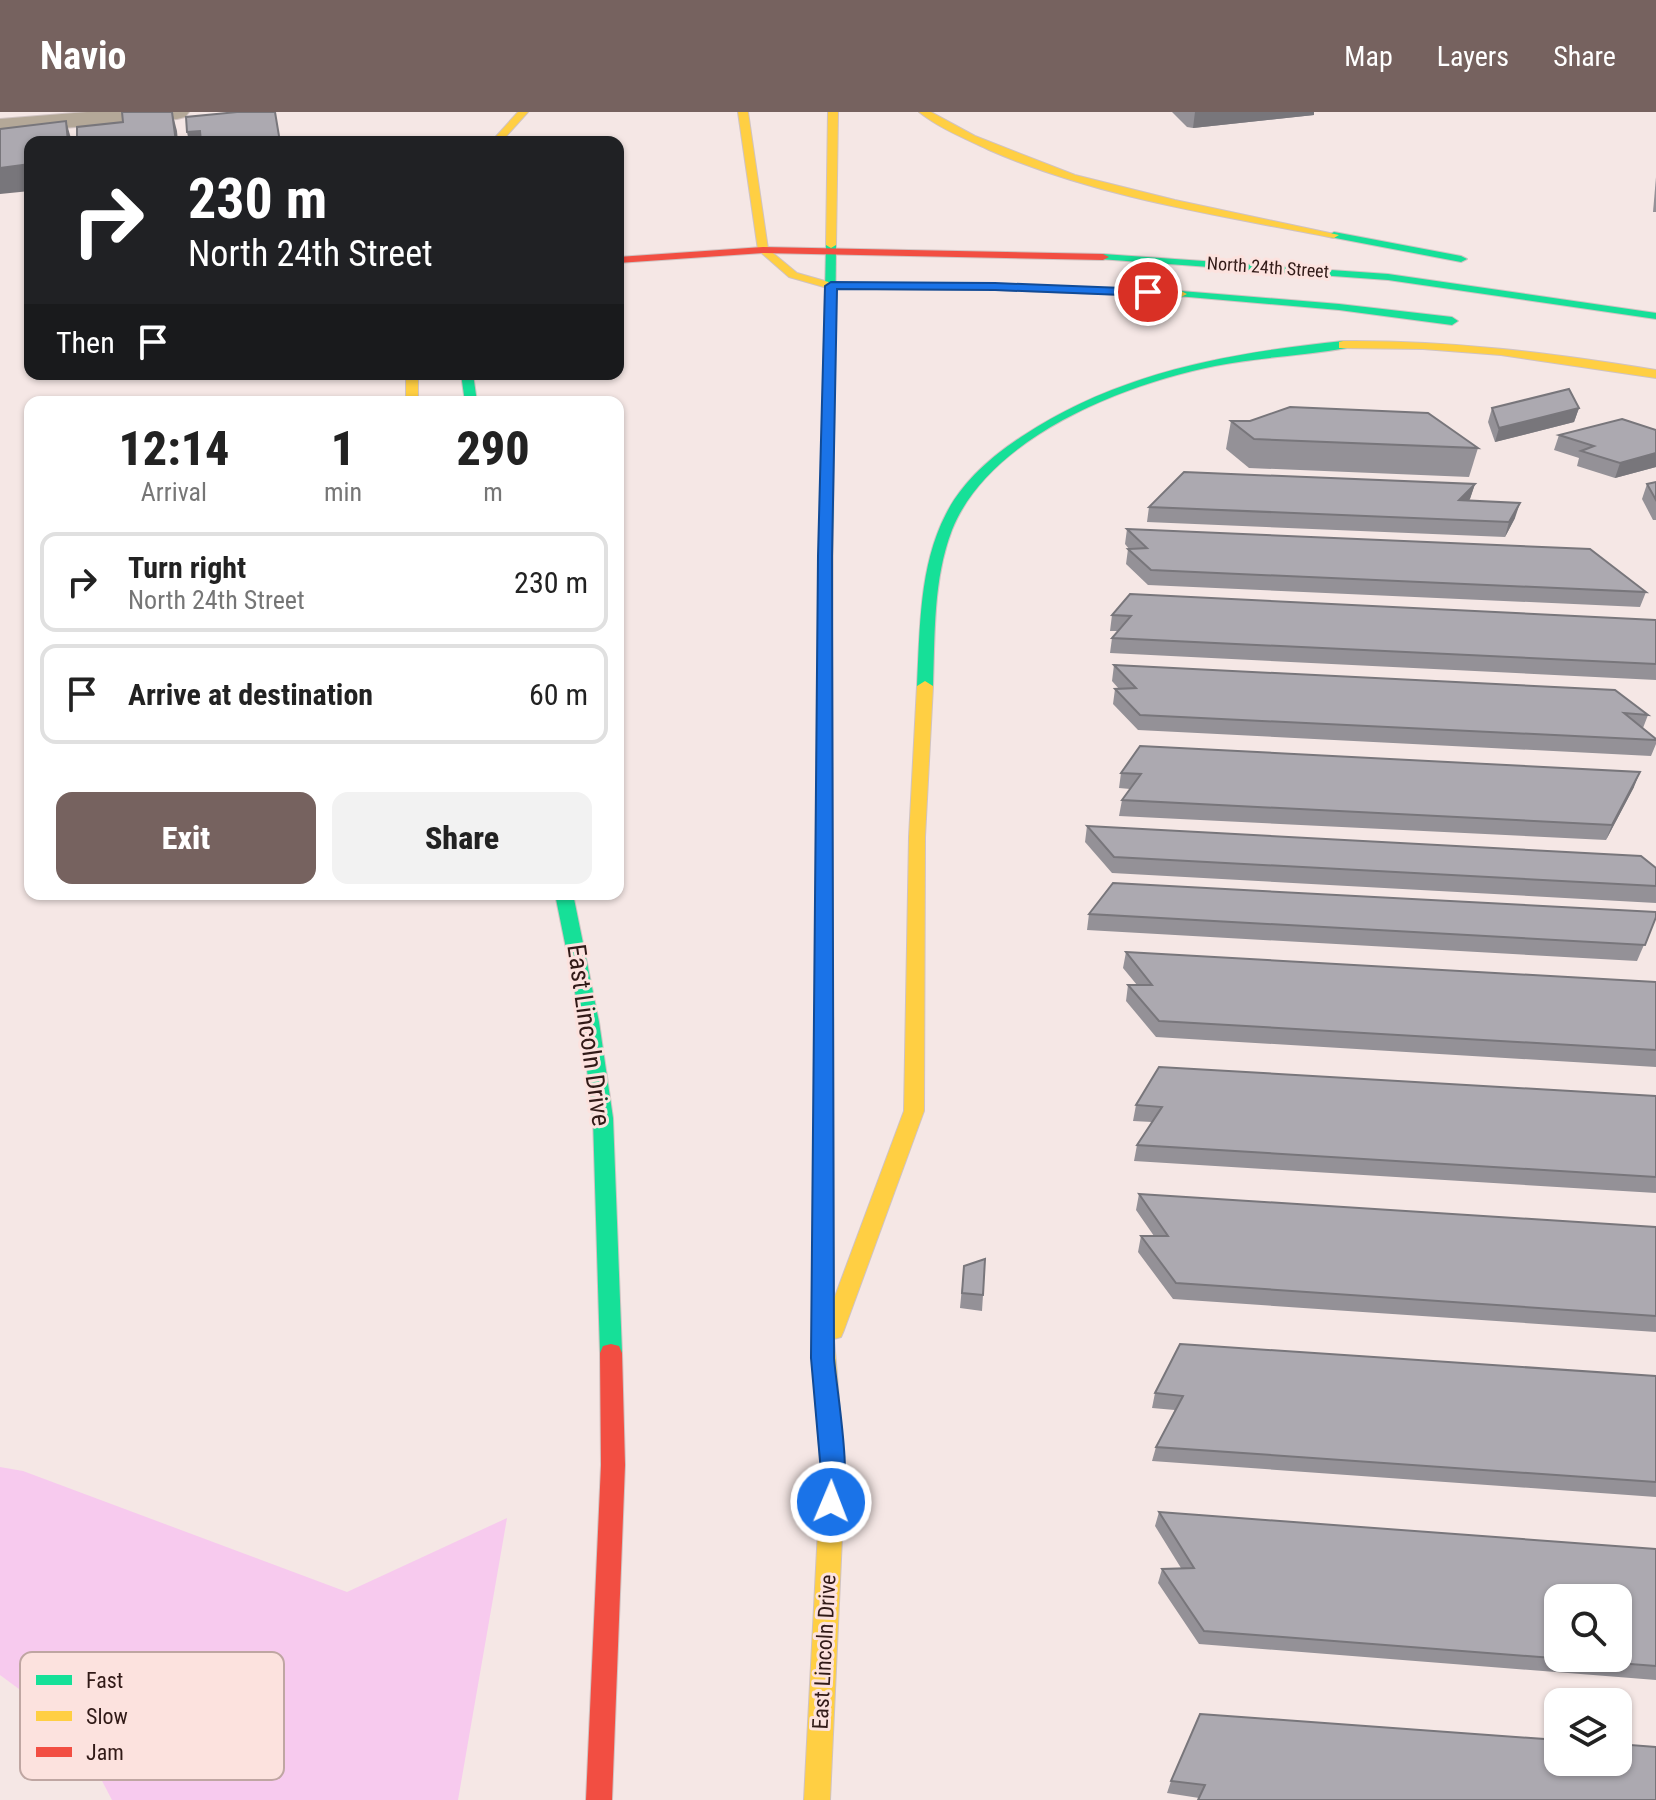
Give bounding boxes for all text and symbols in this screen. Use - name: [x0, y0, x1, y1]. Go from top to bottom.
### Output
- text: Navio: [40, 34, 126, 78]
- text: Map: [1344, 40, 1393, 73]
- text: Layers: [1437, 40, 1509, 73]
- text: Share: [1553, 40, 1616, 73]
- text: 230 m: [188, 166, 327, 232]
- icon: right: [56, 168, 160, 272]
- text: North 24th Street: [188, 233, 433, 275]
- street label: North 24th Street: [1206, 252, 1330, 282]
- pin: [1114, 258, 1182, 326]
- icon: arrive: [1126, 270, 1170, 314]
- icon: arrive: [131, 320, 175, 364]
- text: Then: [56, 325, 115, 360]
- text: 12:14: [118, 420, 230, 477]
- text: 1: [331, 420, 355, 477]
- text: 290: [456, 420, 530, 477]
- text: Arrival: [141, 477, 207, 507]
- text: min: [324, 477, 362, 507]
- text: m: [483, 477, 503, 507]
- text: Turn right: [128, 550, 246, 585]
- icon: right: [60, 560, 104, 604]
- text: 230 m: [514, 565, 588, 600]
- text: North 24th Street: [128, 585, 305, 615]
- icon: arrive: [60, 672, 104, 716]
- text: Arrive at destination: [128, 677, 373, 712]
- text: 60 m: [529, 677, 588, 712]
- button: Exit: [56, 792, 316, 884]
- button: Share: [332, 792, 592, 884]
- street label: East Lincoln Drive: [561, 942, 617, 1128]
- position arrow: [789, 1460, 873, 1544]
- street label: East Lincoln Drive: [807, 1574, 841, 1730]
- map controls: [1544, 1584, 1632, 1776]
- button: search: [1544, 1584, 1632, 1672]
- legend: [20, 1652, 284, 1780]
- text: Fast: [86, 1668, 123, 1693]
- button: layers: [1544, 1688, 1632, 1776]
- text: Slow: [86, 1704, 128, 1729]
- text: Jam: [86, 1740, 124, 1765]

